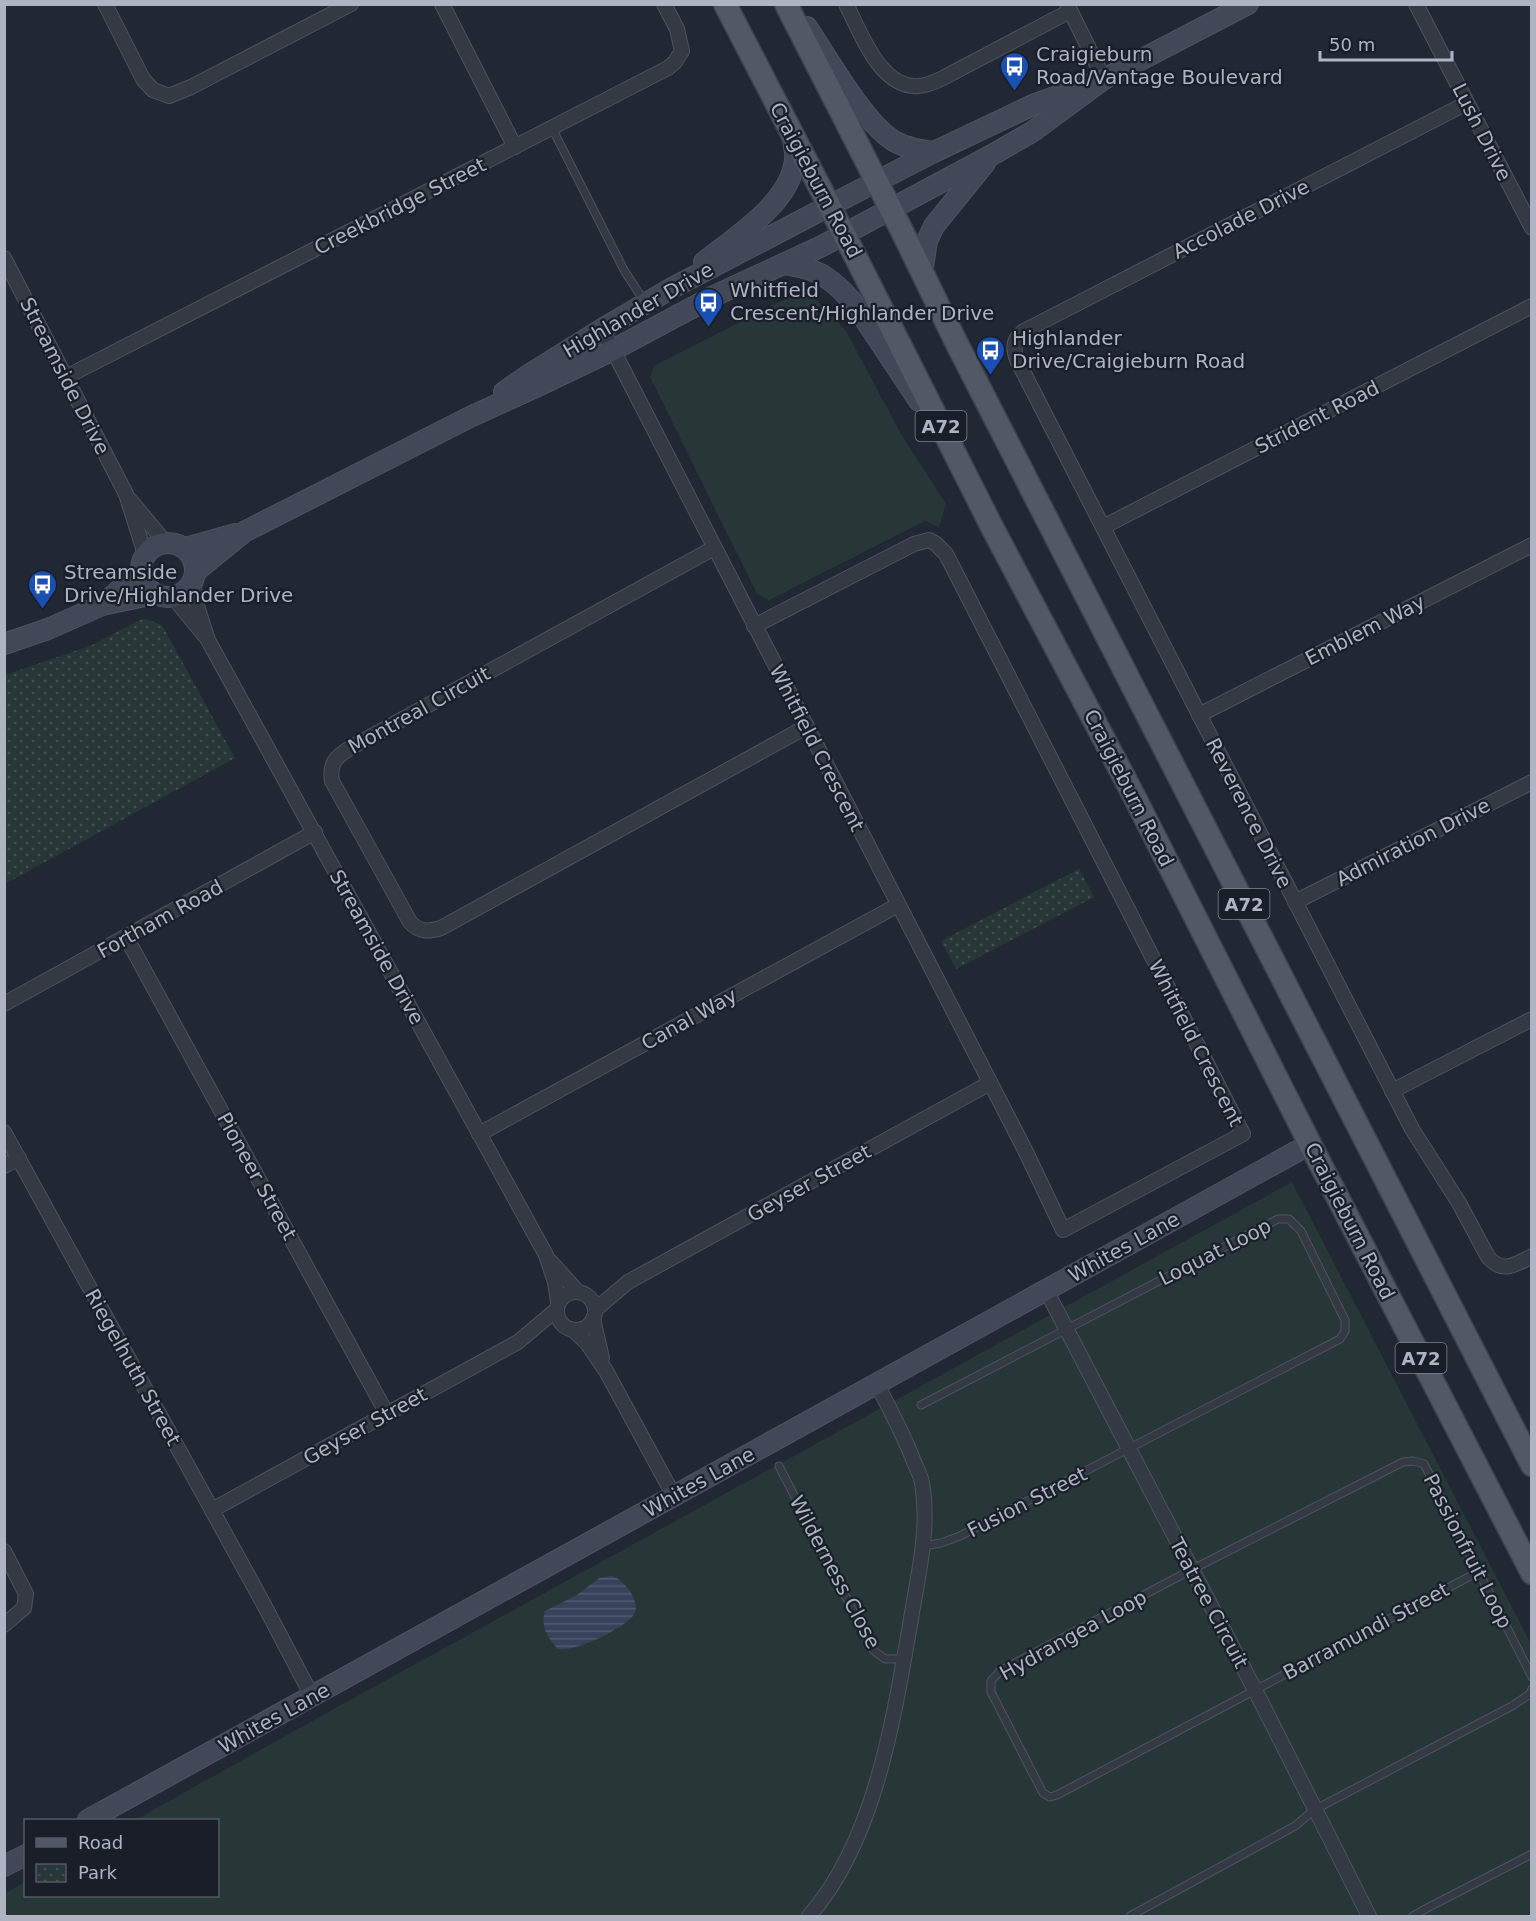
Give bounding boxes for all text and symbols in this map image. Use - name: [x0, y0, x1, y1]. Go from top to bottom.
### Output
- scale bar: [1320, 24, 1452, 62]
- text: 50 m: [1329, 34, 1375, 55]
- place label: Craigieburn Road/Vantage Boulevard: [1036, 42, 1283, 89]
- bus stop icon: Craigieburn Road/Vantage Boulevard: [999, 50, 1031, 92]
- street label: Lush Drive: [1447, 79, 1517, 185]
- street label: Craigieburn Road: [765, 98, 867, 262]
- street label: Creekbridge Street: [310, 152, 490, 260]
- street label: Accolade Drive: [1169, 174, 1313, 264]
- street label: Highlander Drive: [559, 257, 717, 363]
- place label: Whitfield Crescent/Highlander Drive: [730, 278, 994, 325]
- bus stop icon: Whitfield Crescent/Highlander Drive: [693, 286, 725, 328]
- street label: Streamside Drive: [15, 293, 115, 459]
- place label: Highlander Drive/Craigieburn Road: [1012, 326, 1245, 373]
- bus stop icon: Highlander Drive/Craigieburn Road: [975, 334, 1007, 376]
- street label: Strident Road: [1251, 375, 1383, 459]
- road number: A72: [916, 411, 966, 441]
- place label: Streamside Drive/Highlander Drive: [64, 560, 293, 607]
- bus stop icon: Streamside Drive/Highlander Drive: [27, 568, 59, 610]
- street label: Emblem Way: [1301, 589, 1429, 670]
- street label: Montreal Circuit: [344, 661, 494, 759]
- street label: Whitfield Crescent: [765, 661, 869, 835]
- street label: Craigieburn Road: [1079, 705, 1179, 871]
- street label: Reverence Drive: [1201, 734, 1297, 892]
- street label: Admiration Drive: [1332, 793, 1494, 891]
- street label: Streamside Drive: [325, 866, 429, 1028]
- street label: Fortham Road: [93, 875, 227, 963]
- road number: A72: [1218, 889, 1270, 919]
- street label: Whitfield Crescent: [1144, 956, 1248, 1130]
- street label: Canal Way: [637, 983, 741, 1055]
- street label: Pioneer Street: [212, 1108, 302, 1244]
- street label: Craigieburn Road: [1300, 1138, 1400, 1304]
- street label: Geyser Street: [743, 1139, 875, 1227]
- street label: Whites Lane: [1064, 1207, 1184, 1287]
- street label: Loquat Loop: [1155, 1213, 1275, 1291]
- street label: Riegelhuth Street: [80, 1285, 186, 1450]
- road number: A72: [1396, 1343, 1446, 1373]
- street label: Geyser Street: [299, 1382, 431, 1470]
- street label: Whites Lane: [639, 1442, 759, 1522]
- street label: Fusion Street: [963, 1461, 1091, 1542]
- street label: Passionfruit Loop: [1419, 1470, 1517, 1632]
- street label: Wilderness Close: [785, 1491, 885, 1653]
- street label: Teatree Circuit: [1164, 1533, 1254, 1672]
- street label: Barramundi Street: [1279, 1577, 1453, 1685]
- street label: Hydrangea Loop: [995, 1585, 1151, 1685]
- street label: Whites Lane: [214, 1678, 334, 1758]
- legend: [24, 1819, 219, 1897]
- text: Road: [78, 1832, 123, 1853]
- text: Park: [78, 1862, 117, 1883]

